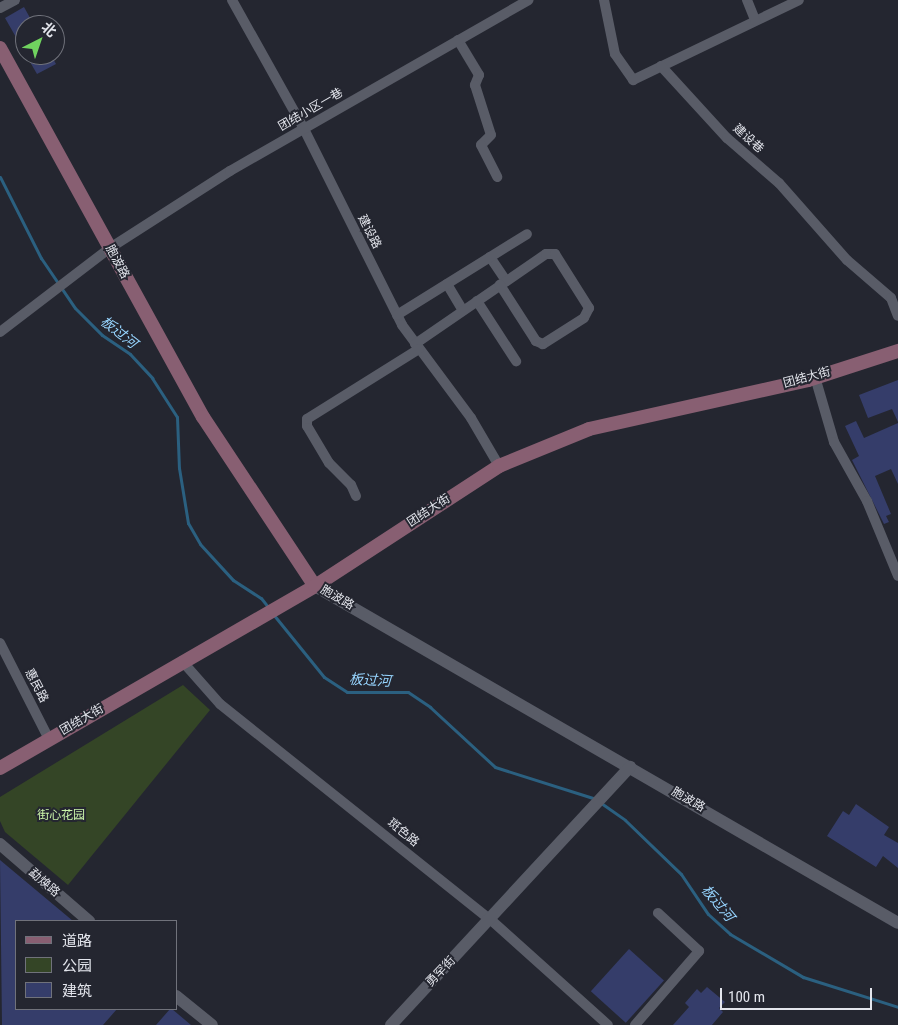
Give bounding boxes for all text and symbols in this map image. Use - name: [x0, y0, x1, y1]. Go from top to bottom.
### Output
- north arrow: [15, 15, 65, 65]
- text: 北: [39, 19, 60, 40]
- street label: 团结小区一巷: [276, 86, 346, 134]
- street label: 建设巷: [730, 122, 766, 156]
- street label: 建设路: [354, 213, 384, 251]
- street label: 胞波路: [102, 243, 132, 281]
- water label: 板过河: [97, 312, 141, 352]
- street label: 团结大街: [782, 365, 832, 391]
- street label: 团结大街: [405, 492, 453, 530]
- street label: 胞波路: [318, 583, 356, 613]
- street label: 惠民路: [21, 667, 51, 705]
- water label: 板过河: [349, 671, 391, 689]
- street label: 团结大街: [58, 702, 106, 738]
- street label: 胞波路: [669, 785, 707, 815]
- park label: 街心花园: [37, 809, 85, 823]
- street label: 斑色路: [384, 816, 422, 850]
- street label: 勐焕路: [26, 866, 62, 900]
- water label: 板过河: [698, 882, 738, 924]
- legend: [15, 920, 178, 1010]
- text: 道路: [62, 932, 92, 950]
- street label: 勇罕街: [423, 954, 459, 990]
- text: 公园: [62, 957, 92, 975]
- scale bar: [723, 978, 876, 1010]
- text: 建筑: [62, 982, 92, 1000]
- text: 100 m: [728, 988, 765, 1006]

